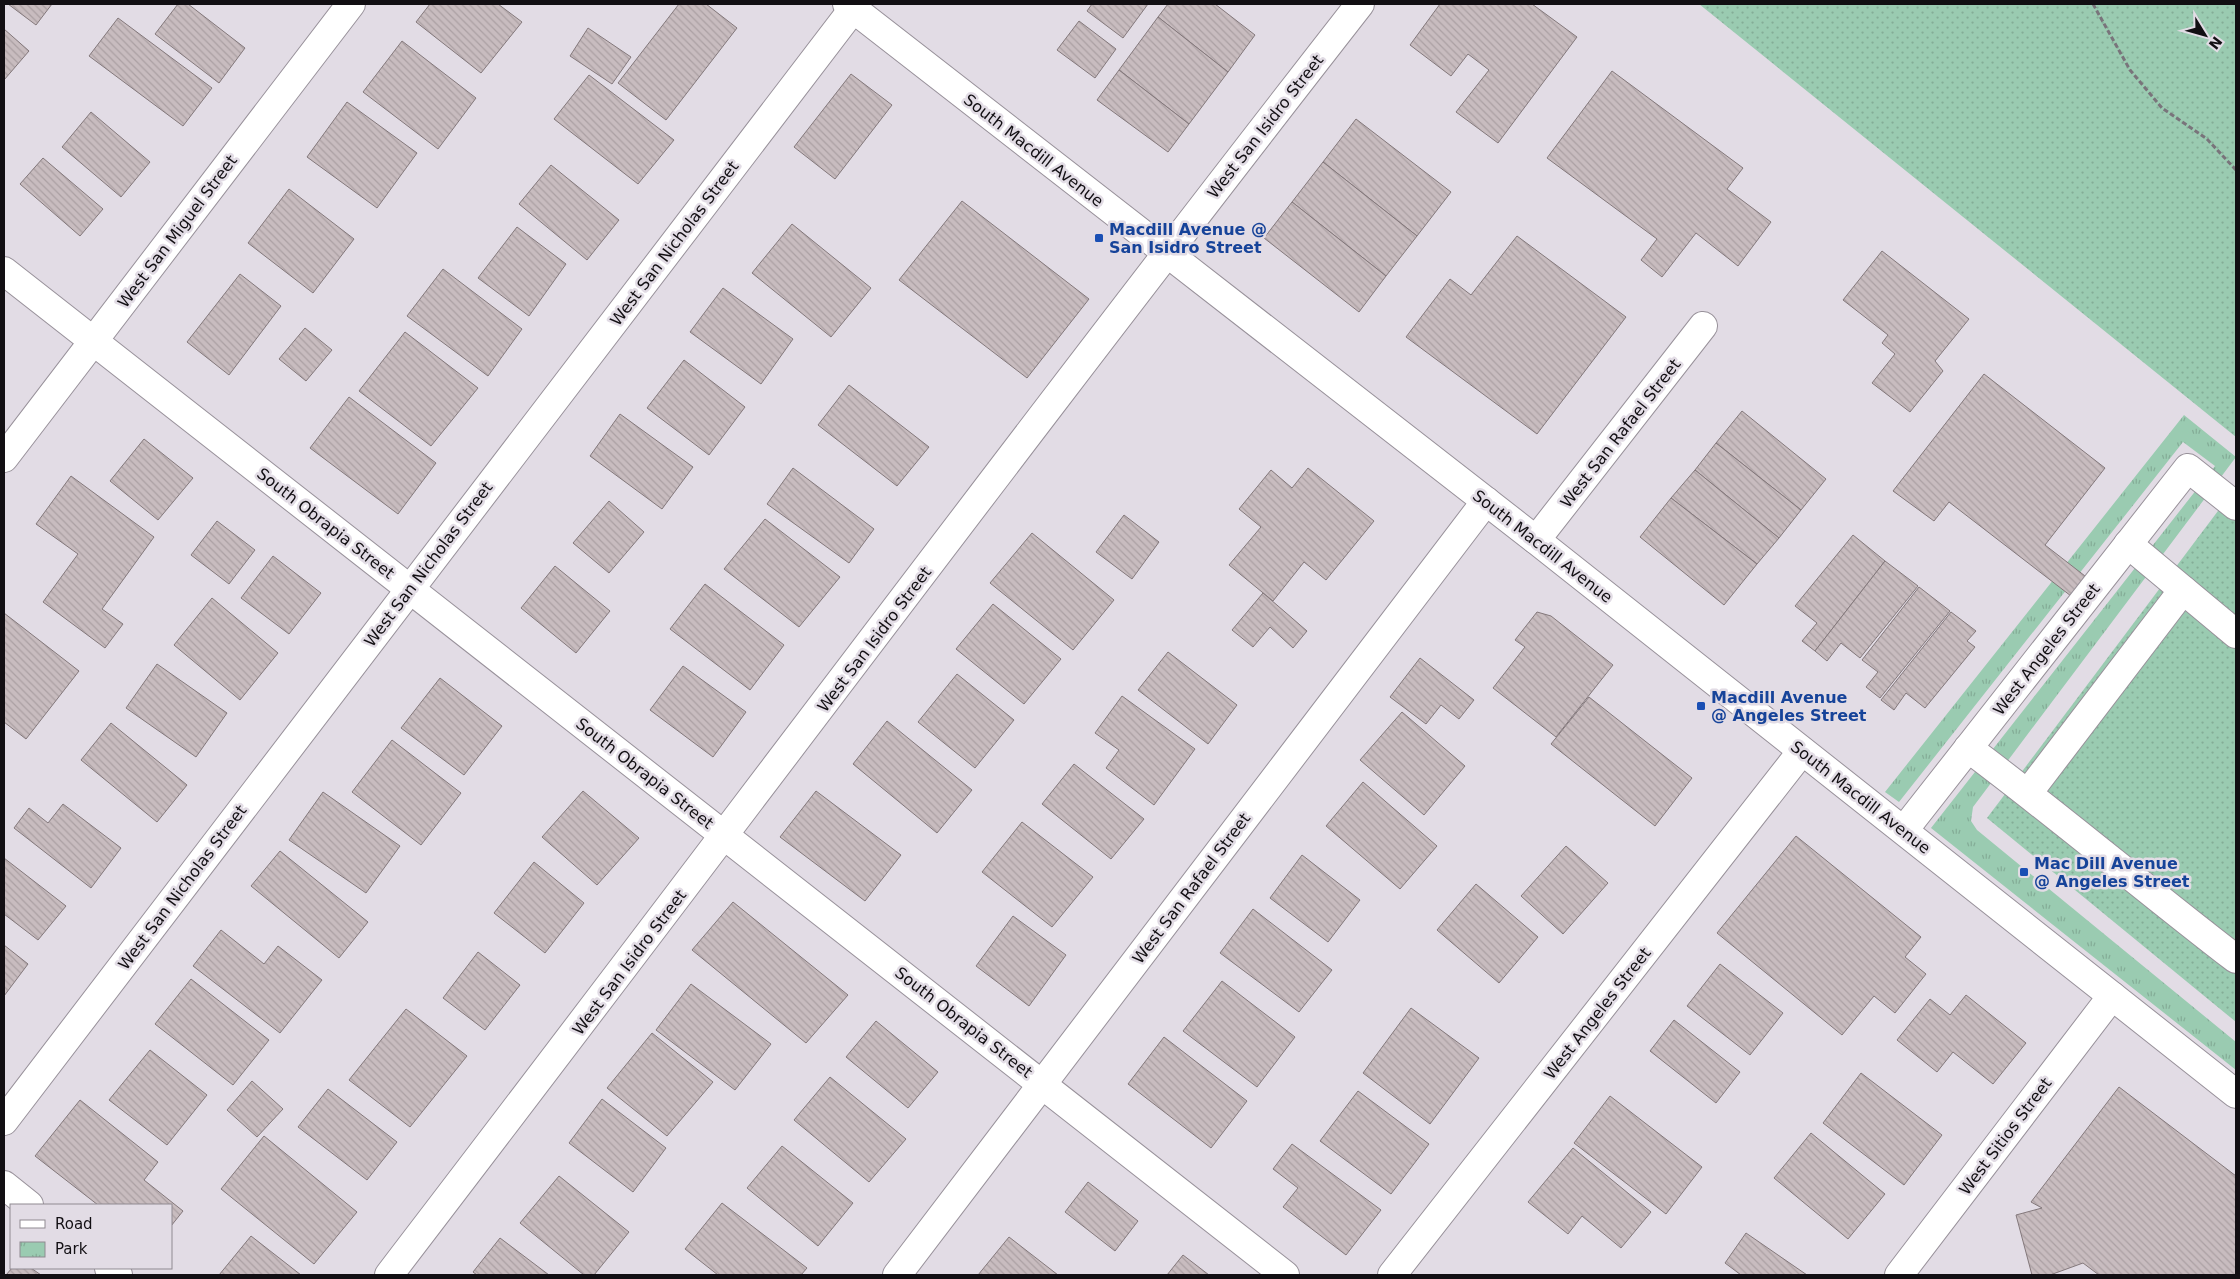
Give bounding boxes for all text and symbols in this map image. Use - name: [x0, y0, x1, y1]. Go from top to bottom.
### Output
- north arrow: [2180, 10, 2230, 60]
- text: N: [2205, 33, 2225, 52]
- street label: West San Isidro Street: [1203, 51, 1327, 202]
- street label: South Macdill Avenue: [960, 90, 1107, 211]
- street label: West San Miguel Street: [114, 151, 241, 311]
- street label: West San Nicholas Street: [606, 157, 742, 329]
- place label: Macdill Avenue @ San Isidro Street: [1109, 220, 1267, 257]
- marker: Macdill Avenue @ San Isidro Street: [1093, 232, 1105, 244]
- street label: West San Rafael Street: [1556, 355, 1684, 511]
- street label: South Obrapia Street: [253, 464, 398, 583]
- street label: West San Nicholas Street: [360, 478, 496, 650]
- street label: South Macdill Avenue: [1469, 486, 1616, 607]
- street label: West San Isidro Street: [814, 563, 935, 716]
- street label: West Angeles Street: [1989, 580, 2104, 719]
- place label: Macdill Avenue @ Angeles Street: [1711, 688, 1867, 725]
- marker: Macdill Avenue @ Angeles Street: [1695, 700, 1707, 712]
- street label: South Obrapia Street: [572, 714, 717, 833]
- street label: South Macdill Avenue: [1787, 737, 1934, 858]
- street label: West San Nicholas Street: [114, 801, 250, 973]
- street label: West San Rafael Street: [1129, 809, 1254, 967]
- place label: Mac Dill Avenue @ Angeles Street: [2034, 854, 2190, 891]
- marker: Mac Dill Avenue @ Angeles Street: [2018, 866, 2030, 878]
- street label: West San Isidro Street: [569, 886, 690, 1039]
- street label: West Angeles Street: [1540, 944, 1655, 1083]
- street label: South Obrapia Street: [891, 963, 1036, 1082]
- street label: West Sitios Street: [1955, 1074, 2056, 1199]
- legend: [10, 1204, 172, 1269]
- text: Road: [55, 1215, 93, 1233]
- text: Park: [55, 1240, 88, 1258]

